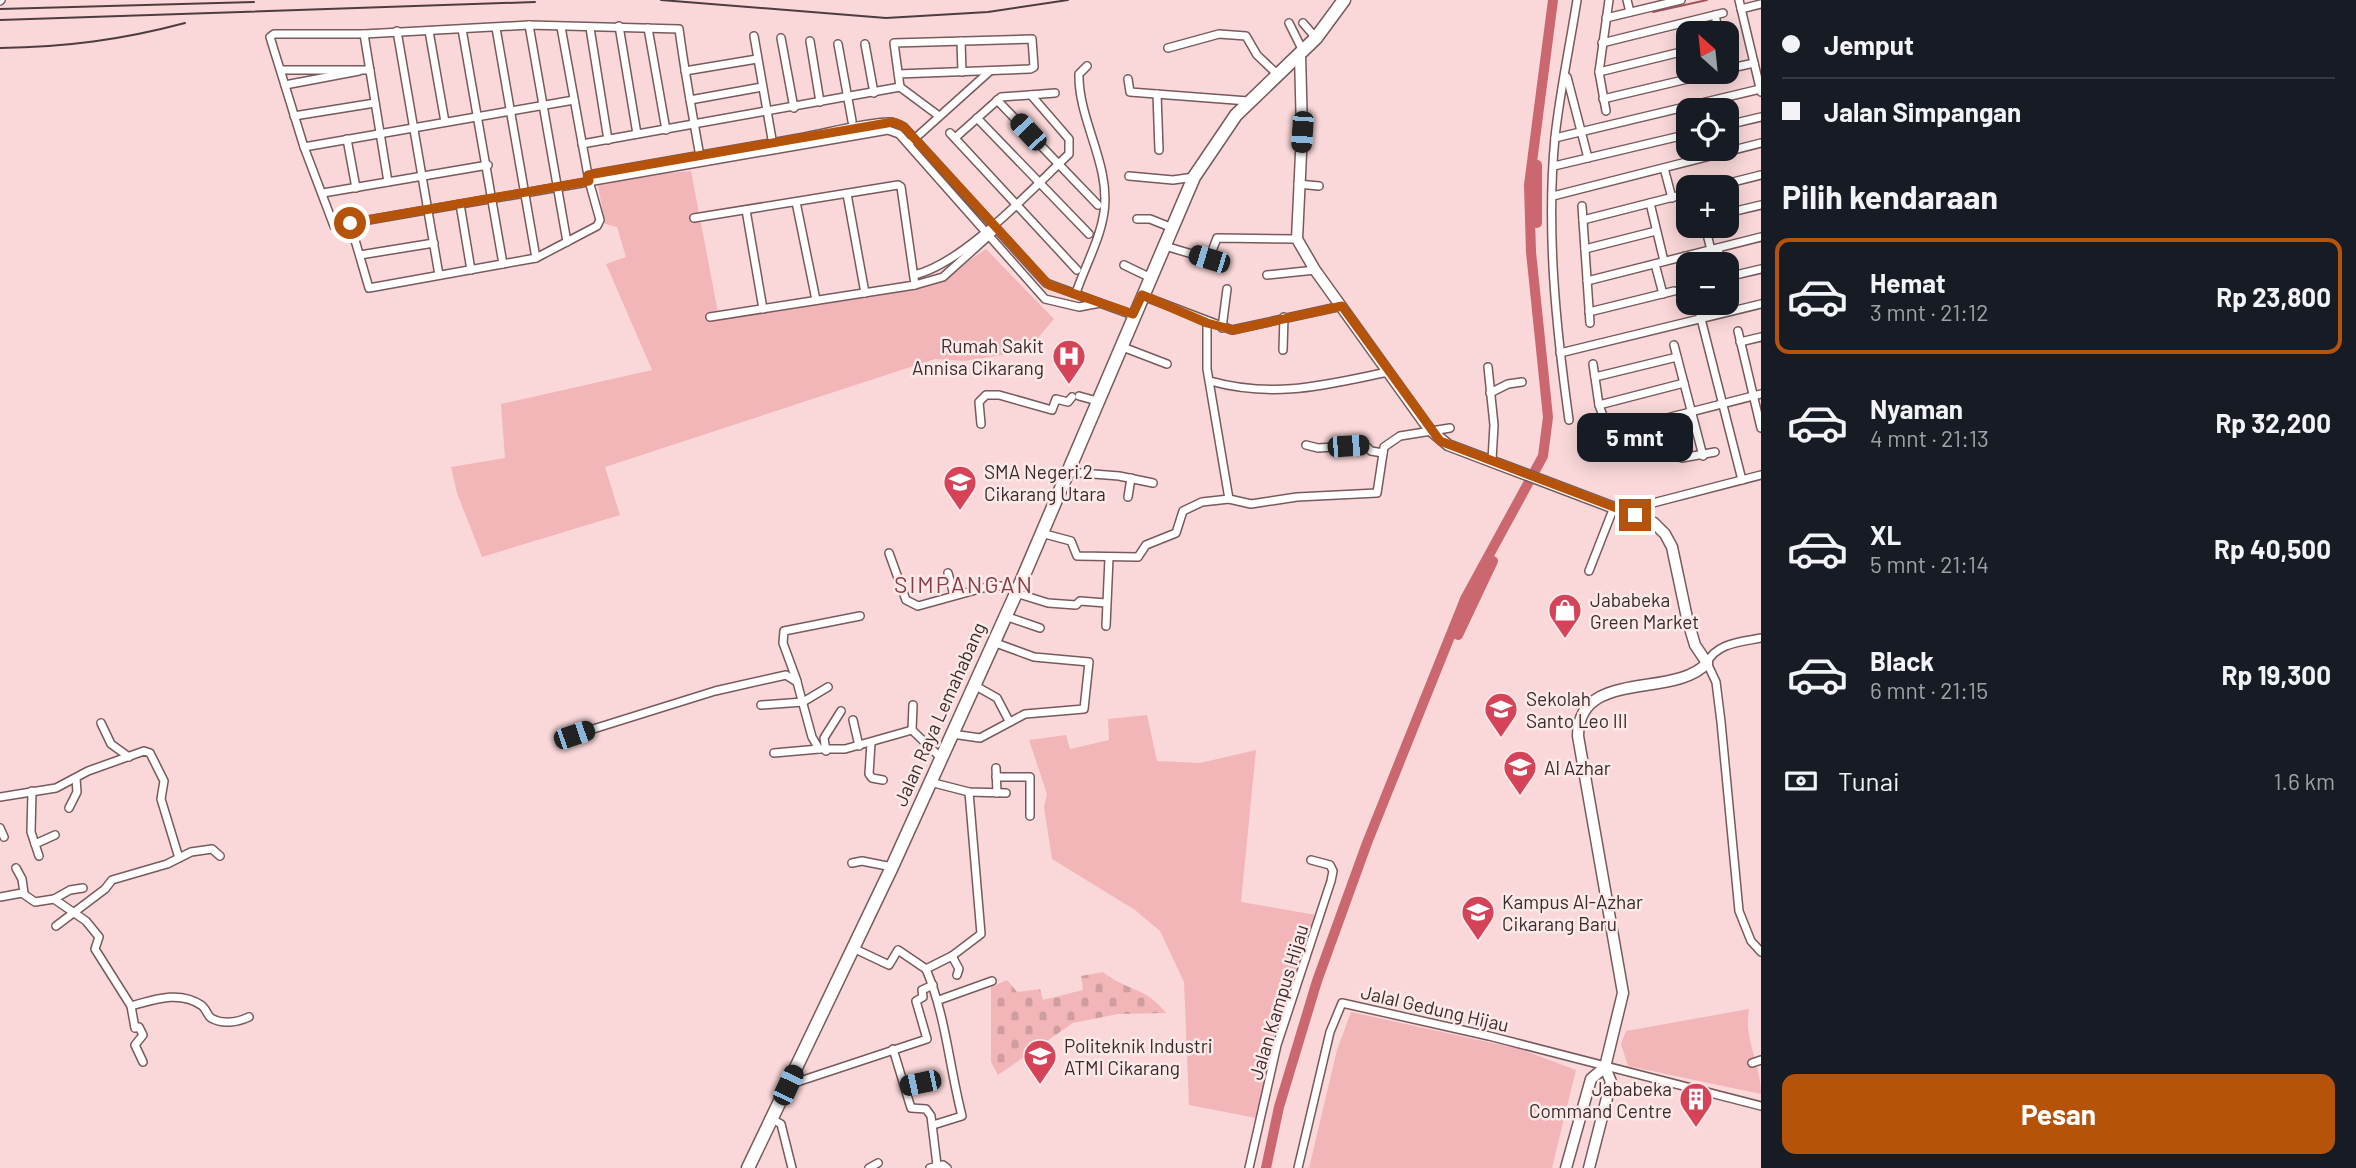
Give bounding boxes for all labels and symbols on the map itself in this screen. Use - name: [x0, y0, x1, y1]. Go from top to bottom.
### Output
- north arrow: [1676, 21, 1740, 84]
- car: [1006, 109, 1051, 155]
- car: [1291, 110, 1314, 154]
- route start: [334, 207, 366, 239]
- car: [1186, 243, 1233, 275]
- place label: Rumah Sakit Annisa Cikarang: [912, 334, 1044, 379]
- hospital icon: Rumah Sakit Annisa Cikarang: [1050, 337, 1088, 386]
- callout: 5 mnt: [1577, 414, 1693, 462]
- car: [1327, 434, 1370, 458]
- place label: SMA Negeri 2 Cikarang Utara: [984, 460, 1106, 505]
- school or university icon: SMA Negeri 2 Cikarang Utara: [941, 463, 979, 512]
- route end: [1619, 499, 1651, 531]
- district label: SIMPANGAN: [894, 570, 1034, 598]
- place label: Jababeka Green Market: [1590, 588, 1699, 633]
- shop icon: Jababeka Green Market: [1546, 591, 1584, 640]
- street label: Jalan Raya Lemahabang: [888, 618, 990, 810]
- place label: Sekolah Santo Leo III: [1526, 687, 1628, 732]
- school or university icon: Sekolah Santo Leo III: [1482, 690, 1520, 739]
- car: [551, 718, 598, 752]
- school or university icon: Al Azhar: [1501, 748, 1539, 797]
- place label: Al Azhar: [1544, 756, 1611, 779]
- place label: Kampus Al-Azhar Cikarang Baru: [1502, 890, 1643, 935]
- school or university icon: Kampus Al-Azhar Cikarang Baru: [1459, 893, 1497, 942]
- street label: Jalan Kampus Hijau: [1243, 922, 1313, 1082]
- street label: Jalal Gedung Hijau: [1359, 980, 1511, 1036]
- place label: Politeknik Industri ATMI Cikarang: [1064, 1034, 1213, 1079]
- school or university icon: Politeknik Industri ATMI Cikarang: [1021, 1037, 1059, 1086]
- car: [770, 1062, 807, 1108]
- car: [898, 1068, 943, 1098]
- place label: Jababeka Command Centre: [1529, 1077, 1672, 1122]
- building icon: Jababeka Command Centre: [1677, 1080, 1715, 1129]

